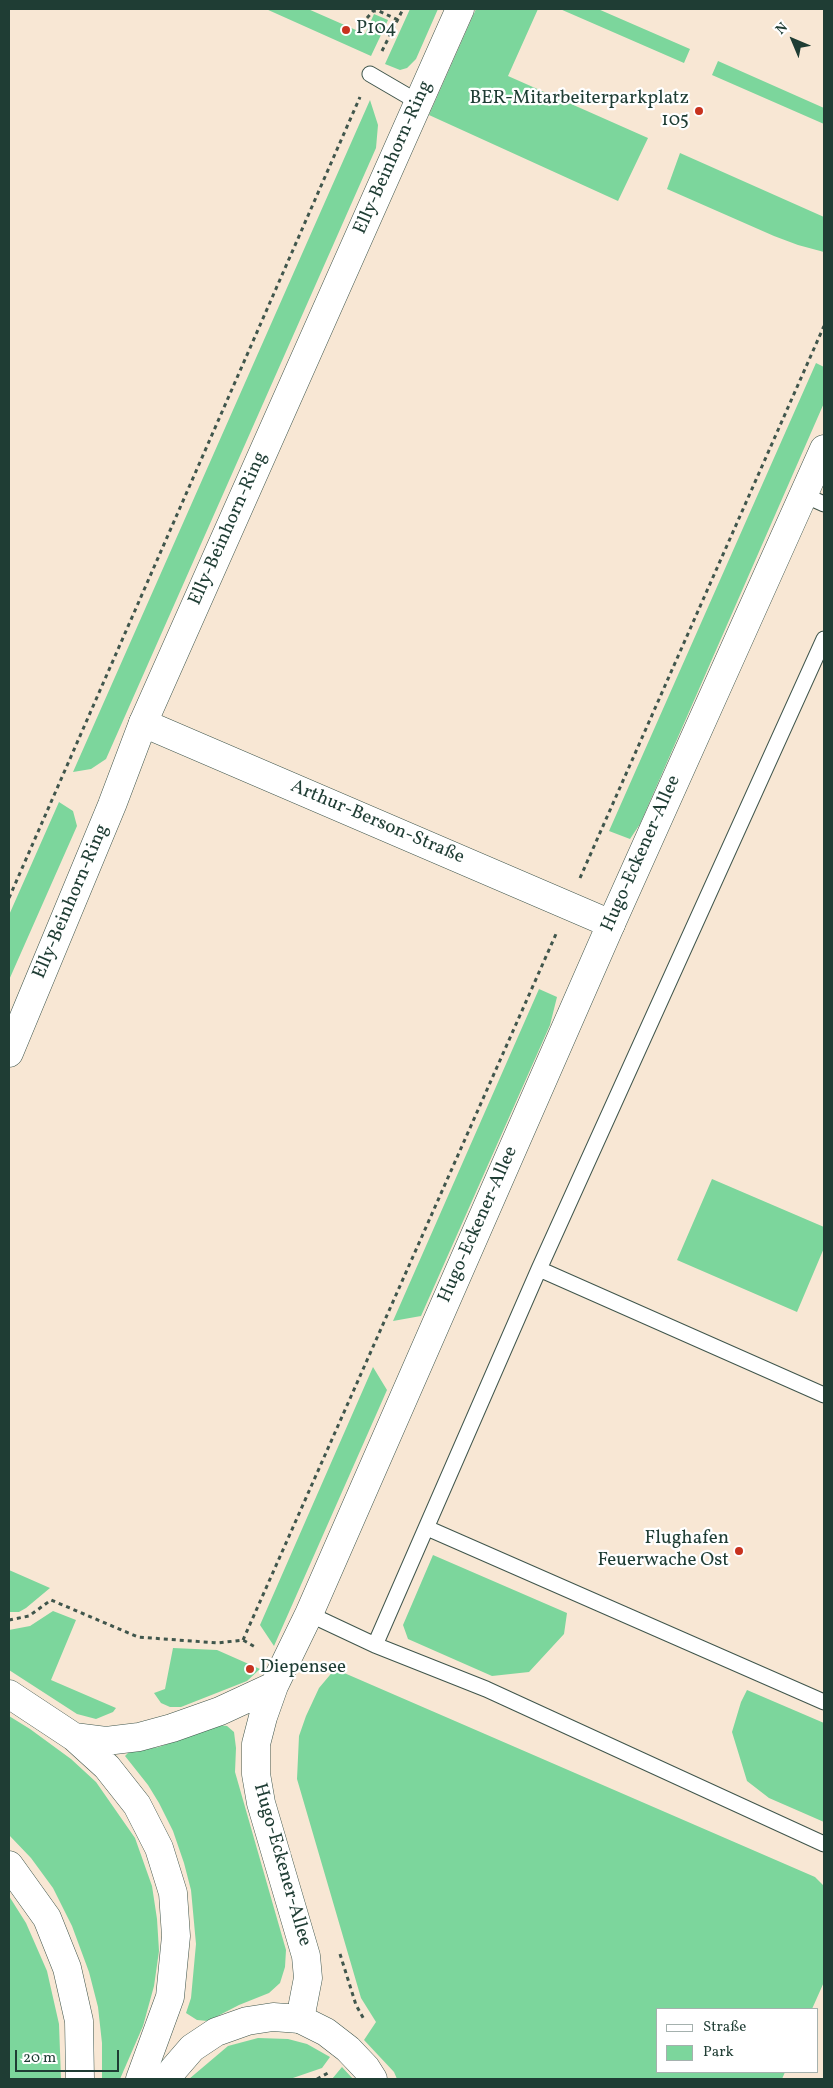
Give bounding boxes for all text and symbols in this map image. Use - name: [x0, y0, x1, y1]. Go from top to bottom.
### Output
- north arrow: [768, 15, 818, 65]
- place label: P104: [356, 19, 397, 41]
- text: N: [772, 19, 792, 39]
- marker: P104: [340, 24, 352, 36]
- street label: Elly-Beinhorn-Ring: [350, 78, 438, 238]
- place label: BER-Mitarbeiterparkplatz 105: [469, 89, 689, 133]
- marker: BER-Mitarbeiterparkplatz 105: [693, 105, 705, 117]
- street label: Elly-Beinhorn-Ring: [185, 449, 273, 609]
- street label: Hugo-Eckener-Allee: [597, 772, 687, 936]
- street label: Arthur-Berson-Straße: [287, 776, 467, 870]
- street label: Elly-Beinhorn-Ring: [29, 821, 115, 983]
- street label: Hugo-Eckener-Allee: [434, 1143, 524, 1307]
- place label: Flughafen Feuerwache Ost: [598, 1529, 729, 1573]
- marker: Flughafen Feuerwache Ost: [733, 1545, 745, 1557]
- place label: Diepensee: [260, 1658, 346, 1680]
- marker: Diepensee: [244, 1663, 256, 1675]
- street label: Hugo-Eckener-Allee: [247, 1781, 315, 1949]
- legend: [656, 2008, 818, 2073]
- text: Straße: [703, 2017, 746, 2038]
- scale bar: [18, 2040, 121, 2072]
- text: Park: [703, 2042, 734, 2063]
- text: 20 m: [23, 2048, 56, 2069]

